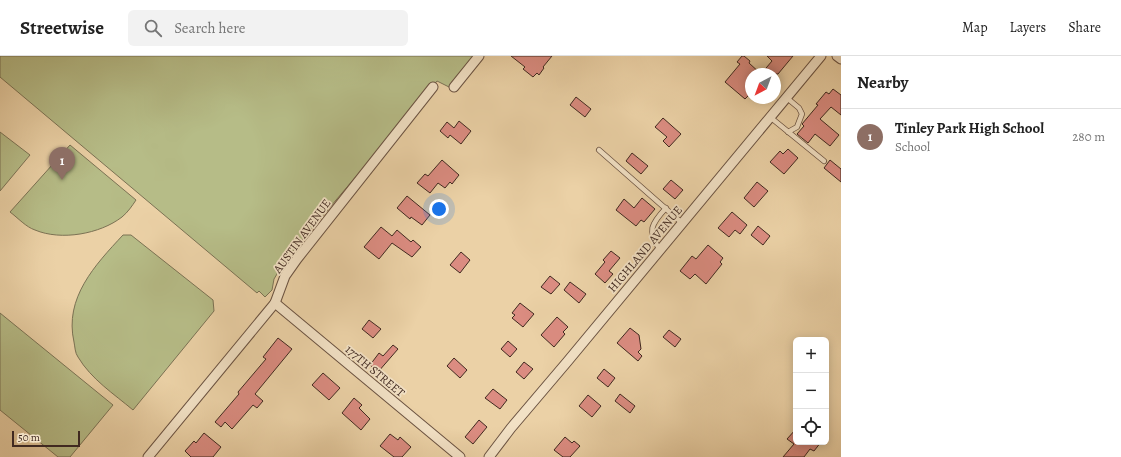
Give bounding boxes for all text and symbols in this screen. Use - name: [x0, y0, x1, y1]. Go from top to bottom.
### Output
- search box: [128, 10, 408, 46]
- text: Streetwise: [20, 15, 104, 41]
- icon: search: [142, 17, 164, 39]
- text: Search here: [174, 18, 245, 38]
- text: Map: [962, 18, 988, 37]
- text: Layers: [1010, 18, 1046, 37]
- text: Share: [1068, 18, 1101, 37]
- north arrow: [745, 68, 781, 104]
- text: Nearby: [857, 71, 908, 94]
- text: Tinley Park High School: [895, 118, 1044, 138]
- text: 1: [868, 128, 872, 145]
- text: 280 m: [1072, 128, 1105, 145]
- text: School: [895, 138, 930, 155]
- pin: 1: [49, 147, 75, 180]
- street label: AUSTIN AVENUE: [269, 196, 334, 277]
- your location: [429, 199, 449, 219]
- street label: HIGHLAND AVENUE: [604, 202, 686, 296]
- map controls: [793, 337, 829, 445]
- button: +: [793, 337, 829, 373]
- street label: 177TH STREET: [342, 341, 408, 401]
- button: −: [793, 373, 829, 409]
- button: locate: [793, 409, 829, 445]
- scale bar: [12, 429, 80, 448]
- text: 50 m: [18, 430, 40, 445]

